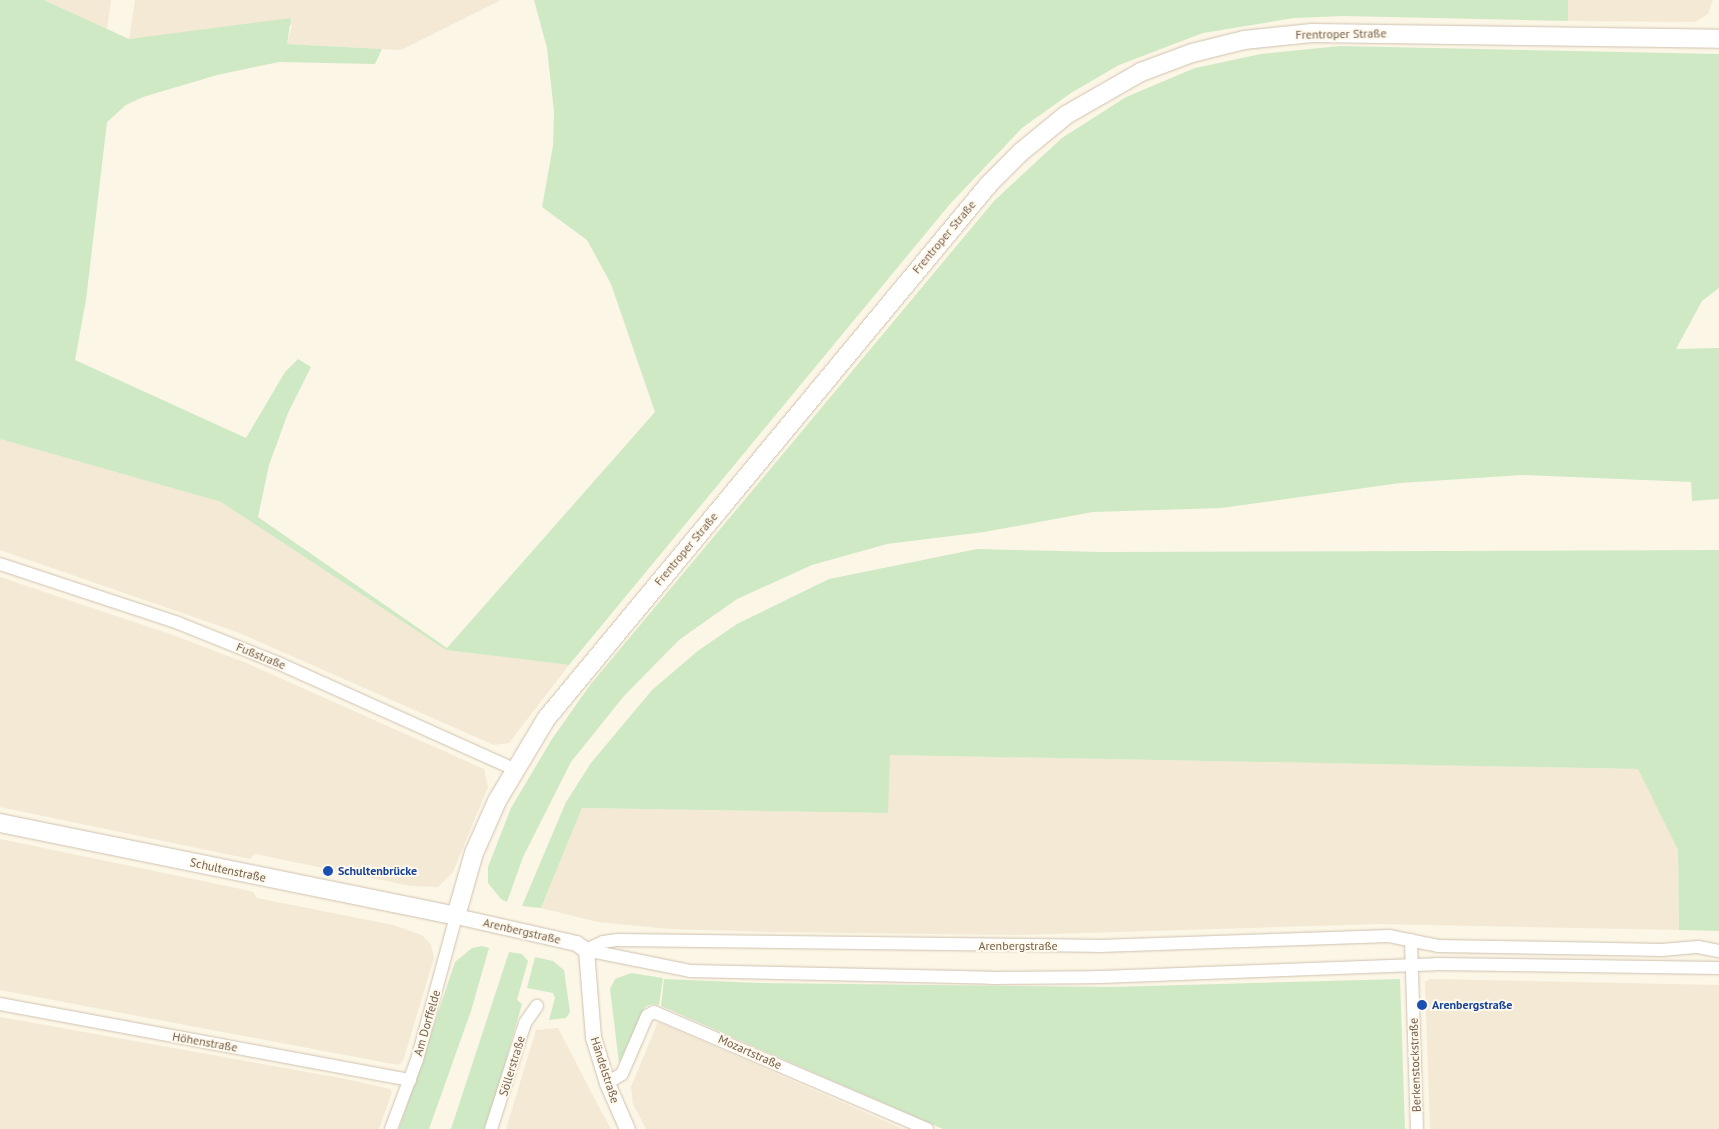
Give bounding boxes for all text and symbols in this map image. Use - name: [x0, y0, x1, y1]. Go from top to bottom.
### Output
- street label: Frentroper Straße: [1295, 26, 1387, 42]
- street label: Frentroper Straße: [909, 197, 979, 277]
- street label: Frentroper Straße: [651, 509, 721, 589]
- street label: Fußstraße: [234, 640, 288, 672]
- street label: Schultenstraße: [189, 855, 267, 885]
- place label: Schultenbrücke: [338, 864, 417, 878]
- marker: Schultenbrücke: [322, 865, 334, 877]
- street label: Arenbergstraße: [482, 915, 562, 947]
- street label: Arenbergstraße: [978, 939, 1058, 953]
- street label: Am Dorffelde: [411, 988, 443, 1058]
- place label: Arenbergstraße: [1432, 998, 1512, 1012]
- marker: Arenbergstraße: [1416, 999, 1428, 1011]
- street label: Berkenstockstraße: [1406, 1018, 1424, 1112]
- street label: Höhenstraße: [171, 1029, 239, 1055]
- street label: Mozartstraße: [716, 1032, 784, 1072]
- street label: Söllerstraße: [496, 1034, 528, 1098]
- street label: Händelstraße: [587, 1035, 623, 1105]

